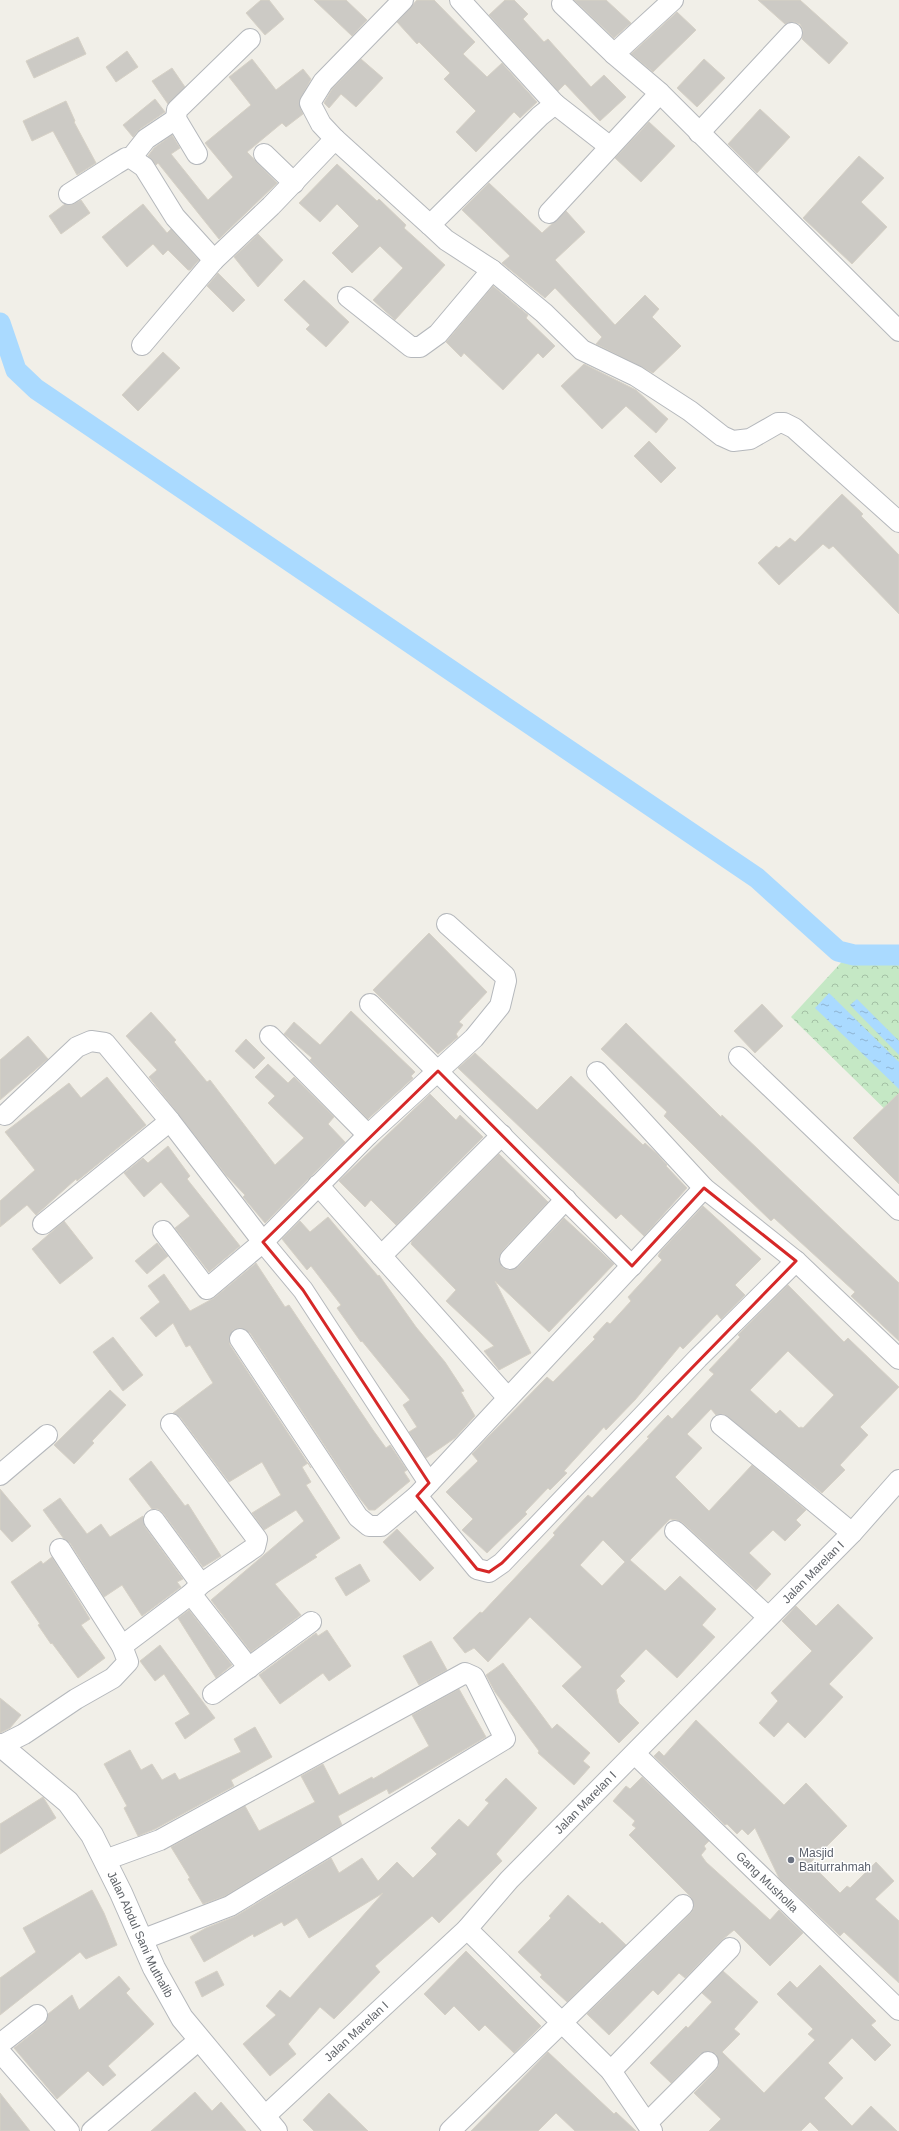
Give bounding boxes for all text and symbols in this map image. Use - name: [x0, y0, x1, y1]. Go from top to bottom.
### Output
- street label: Jalan Marelan I: [779, 1538, 847, 1606]
- street label: Jalan Marelan I: [552, 1768, 619, 1837]
- place label: Masjid Baiturrahmah: [799, 1846, 871, 1874]
- street label: Gang Musholla: [733, 1849, 801, 1915]
- marker: Masjid Baiturrahmah: [786, 1855, 796, 1865]
- street label: Jalan Abdul Sani Muthalib: [104, 1869, 176, 2000]
- street label: Jalan Marelan I: [322, 1998, 391, 2064]

